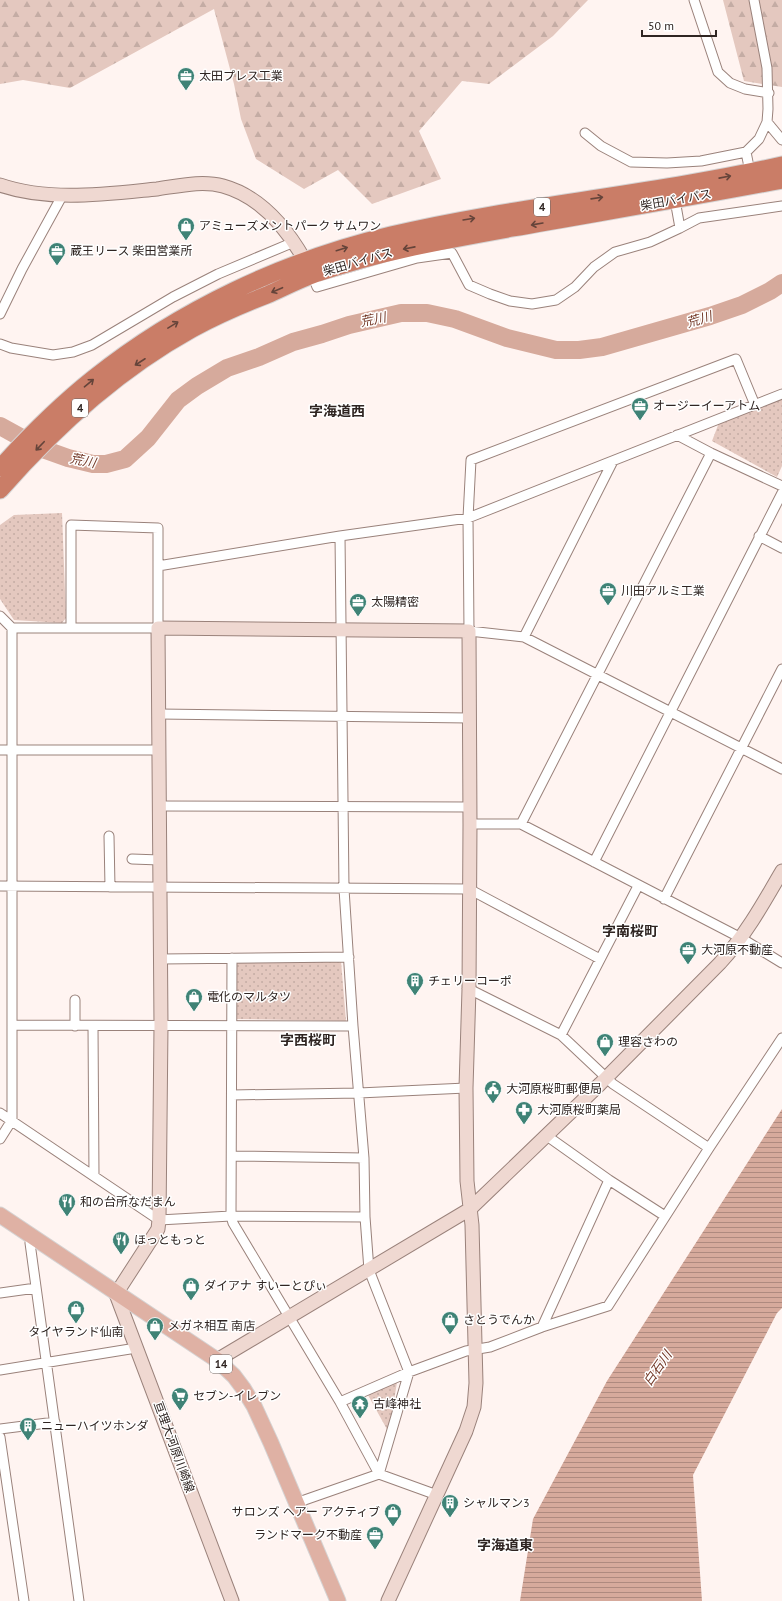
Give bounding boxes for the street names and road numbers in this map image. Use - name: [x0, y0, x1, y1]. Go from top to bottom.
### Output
- street label: 柴田バイパス: [639, 186, 713, 213]
- road number: 4: [534, 198, 550, 216]
- street label: 柴田バイパス: [321, 244, 394, 279]
- road number: 4: [72, 399, 88, 417]
- road number: 14: [210, 1355, 232, 1373]
- street label: 亘理大河原川崎線: [151, 1399, 198, 1495]

